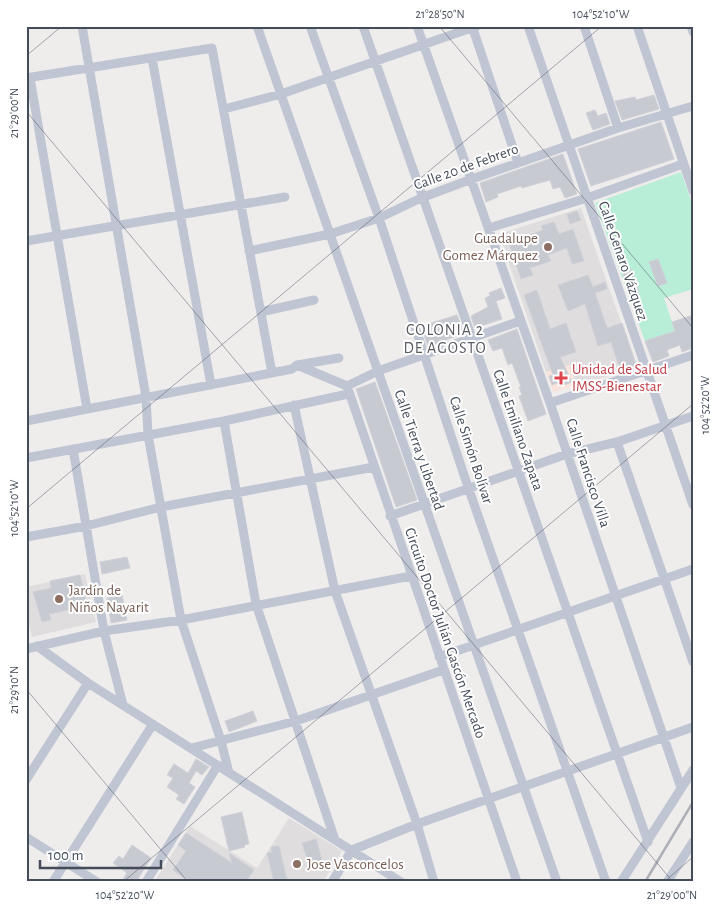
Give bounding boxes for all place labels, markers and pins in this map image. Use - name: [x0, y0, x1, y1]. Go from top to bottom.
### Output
- place label: Guadalupe Gomez Márquez: [443, 231, 538, 263]
- marker: Guadalupe Gomez Márquez: [542, 241, 554, 253]
- place label: Unidad de Salud IMSS-Bienestar: [572, 362, 668, 394]
- marker: Unidad de Salud IMSS-Bienestar: [554, 371, 568, 385]
- place label: Jardín de Niños Nayarit: [69, 583, 149, 615]
- marker: Jardín de Niños Nayarit: [53, 593, 65, 605]
- place label: Jose Vasconcelos: [307, 857, 404, 872]
- marker: Jose Vasconcelos: [291, 858, 303, 870]

